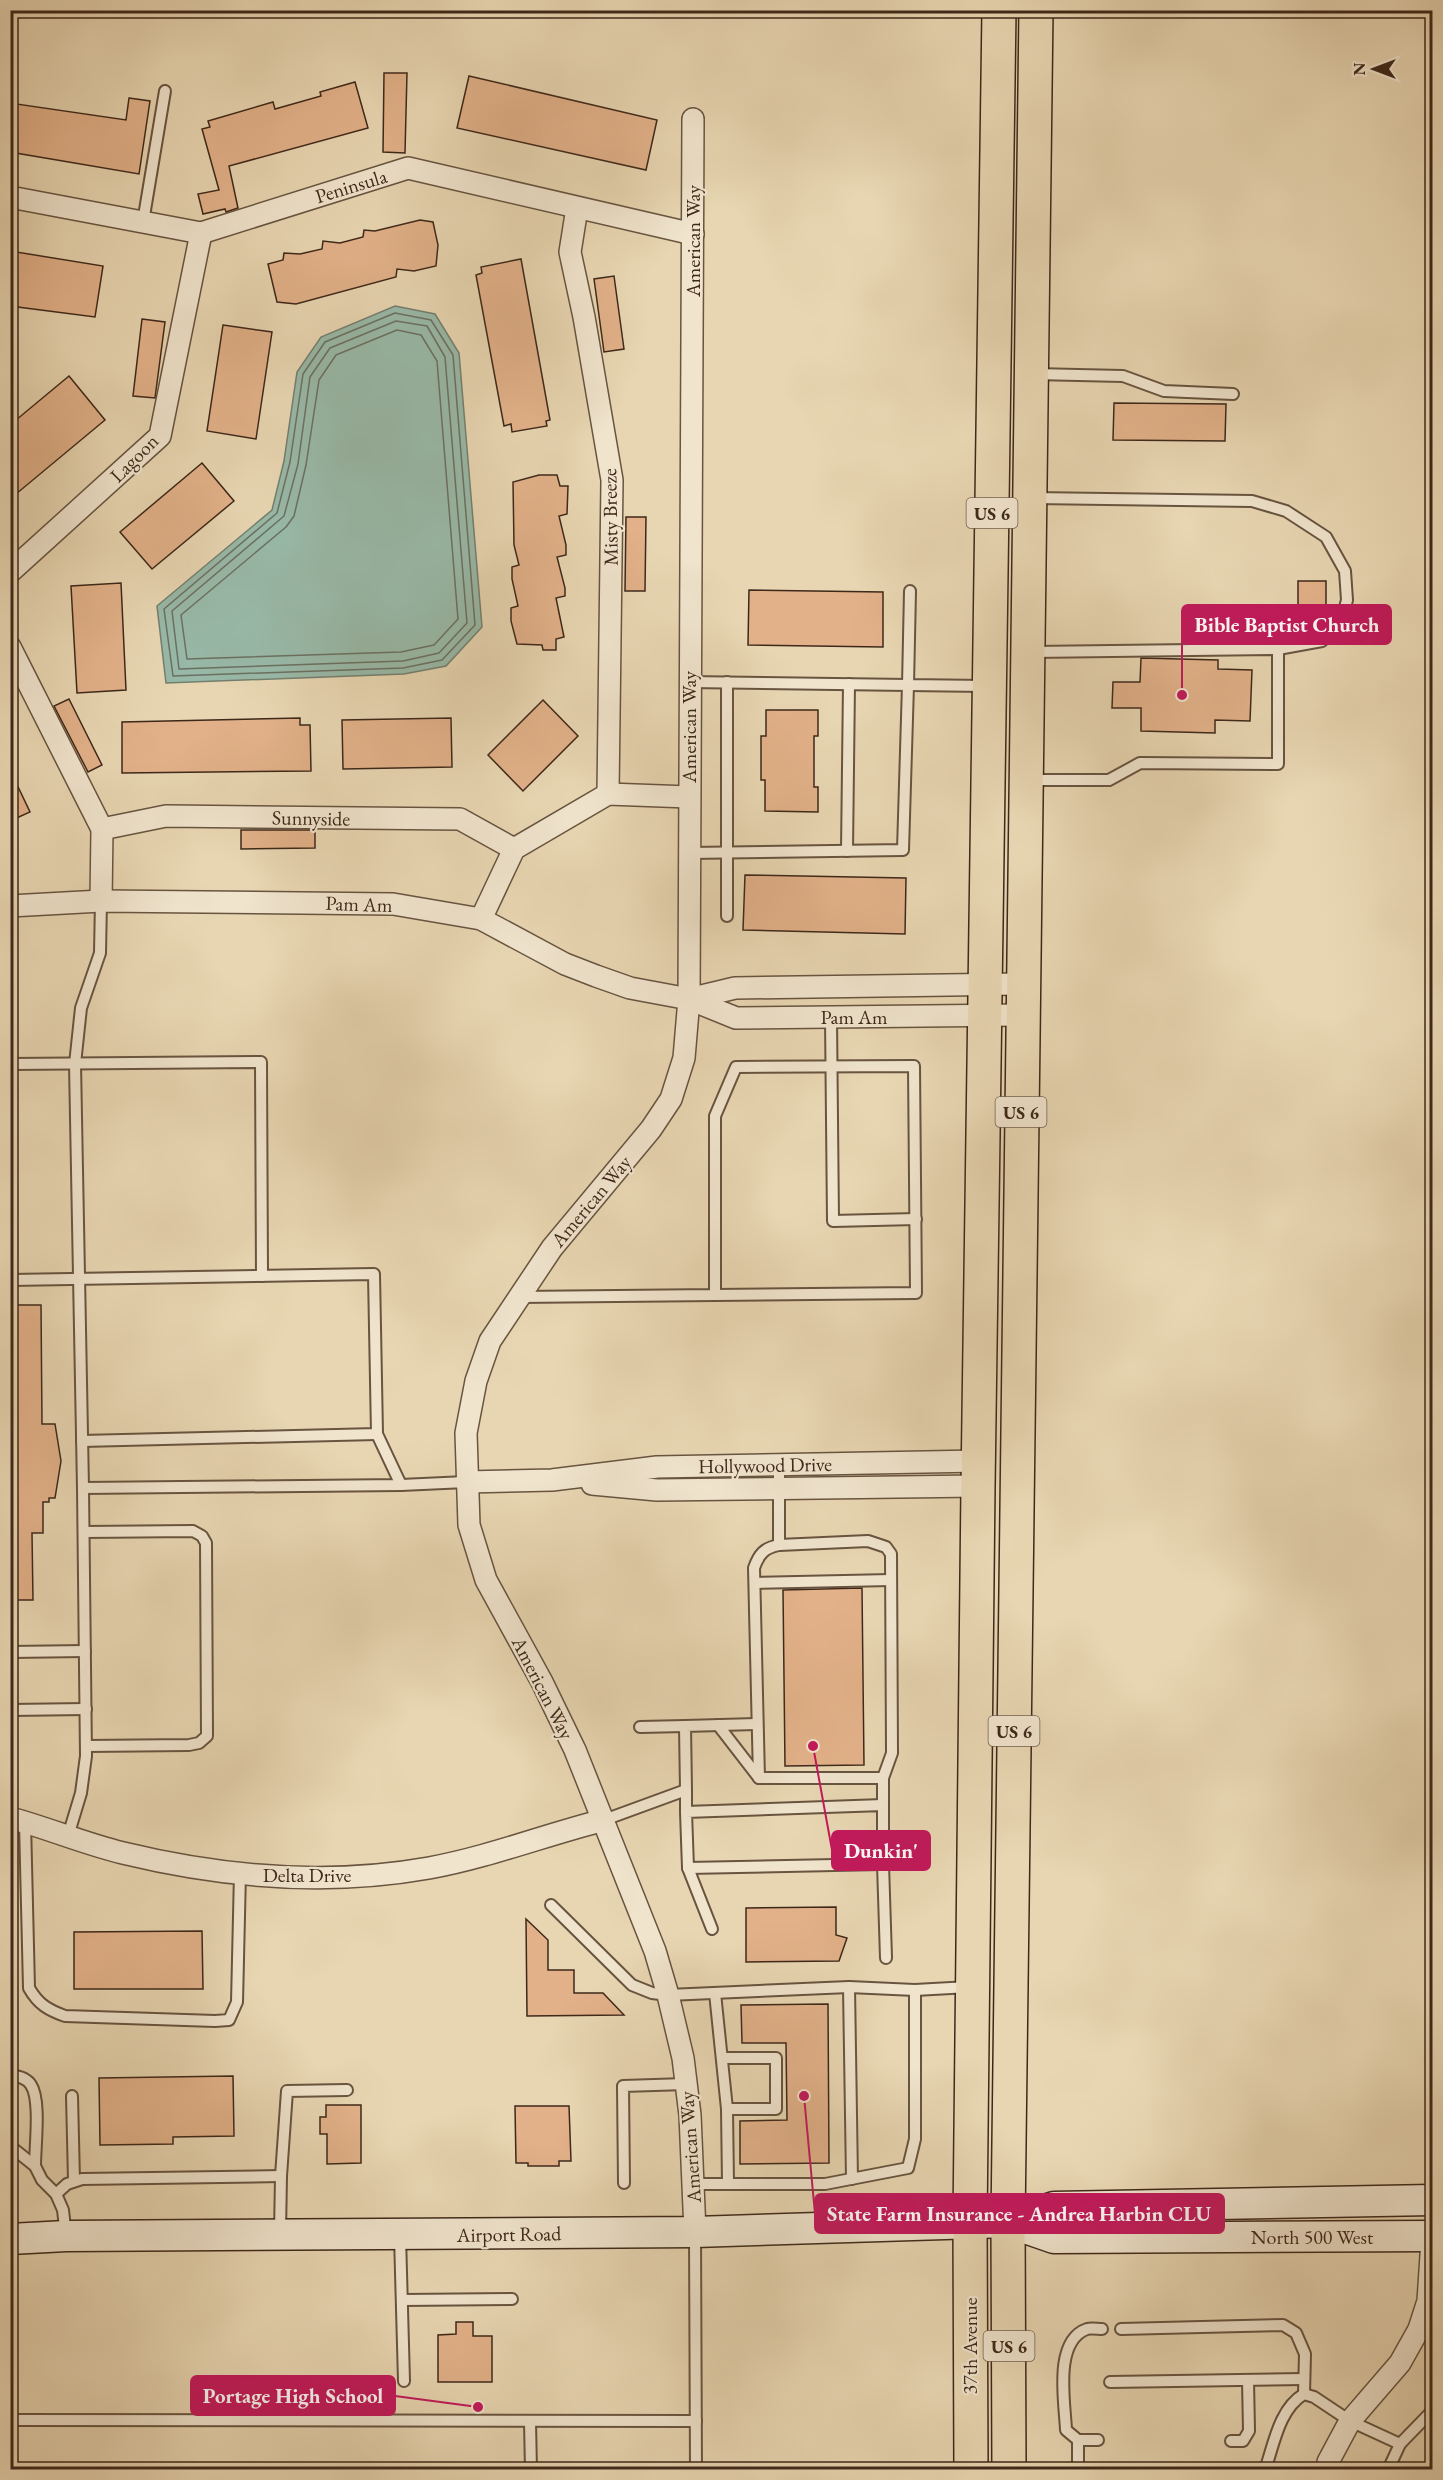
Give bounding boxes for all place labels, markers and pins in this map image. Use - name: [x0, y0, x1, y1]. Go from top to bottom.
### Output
- callout: Bible Baptist Church: [1182, 605, 1391, 644]
- callout: Dunkin': [832, 1831, 930, 1870]
- callout: State Farm Insurance - Andrea Harbin CLU: [815, 2194, 1224, 2233]
- callout: Portage High School: [191, 2376, 395, 2415]

